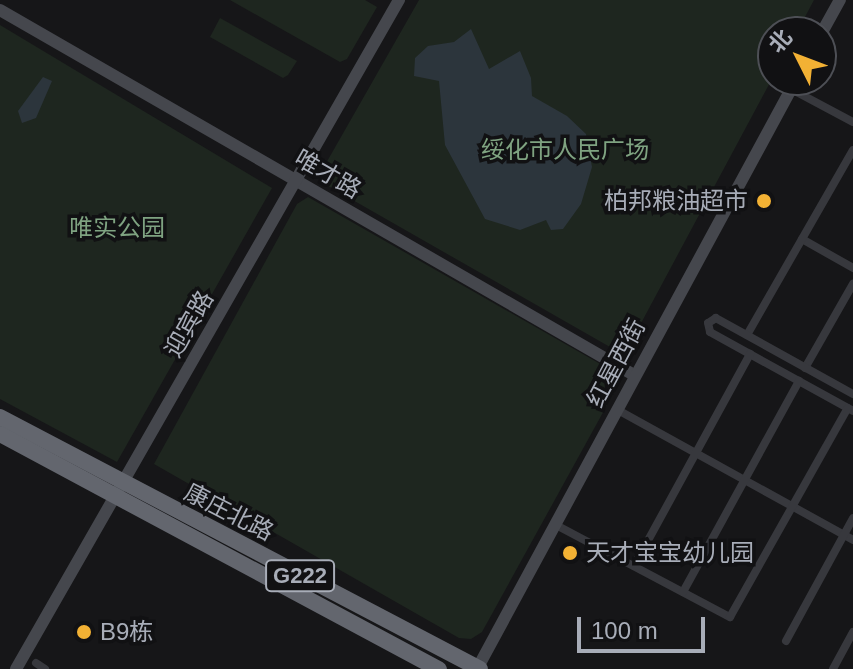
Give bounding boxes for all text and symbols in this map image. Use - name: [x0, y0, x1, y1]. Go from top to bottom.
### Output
- north arrow: [757, 16, 837, 96]
- text: 北: [764, 24, 797, 57]
- park label: 绥化市人民广场: [481, 136, 649, 164]
- street label: 唯才路: [290, 144, 366, 204]
- place label: 柏邦粮油超市: [604, 187, 748, 215]
- marker: 柏邦粮油超市: [755, 192, 773, 210]
- park label: 唯实公园: [69, 214, 165, 242]
- street label: 迎宾路: [159, 286, 219, 362]
- street label: 红星西街: [581, 314, 651, 412]
- street label: 康庄北路: [180, 477, 278, 547]
- place label: 天才宝宝幼儿园: [586, 539, 754, 567]
- marker: 天才宝宝幼儿园: [561, 544, 579, 562]
- road number: G222: [264, 558, 336, 594]
- scale bar: [581, 601, 709, 651]
- text: 100 m: [591, 617, 658, 644]
- place label: B9栋: [100, 618, 153, 646]
- marker: B9栋: [75, 623, 93, 641]

